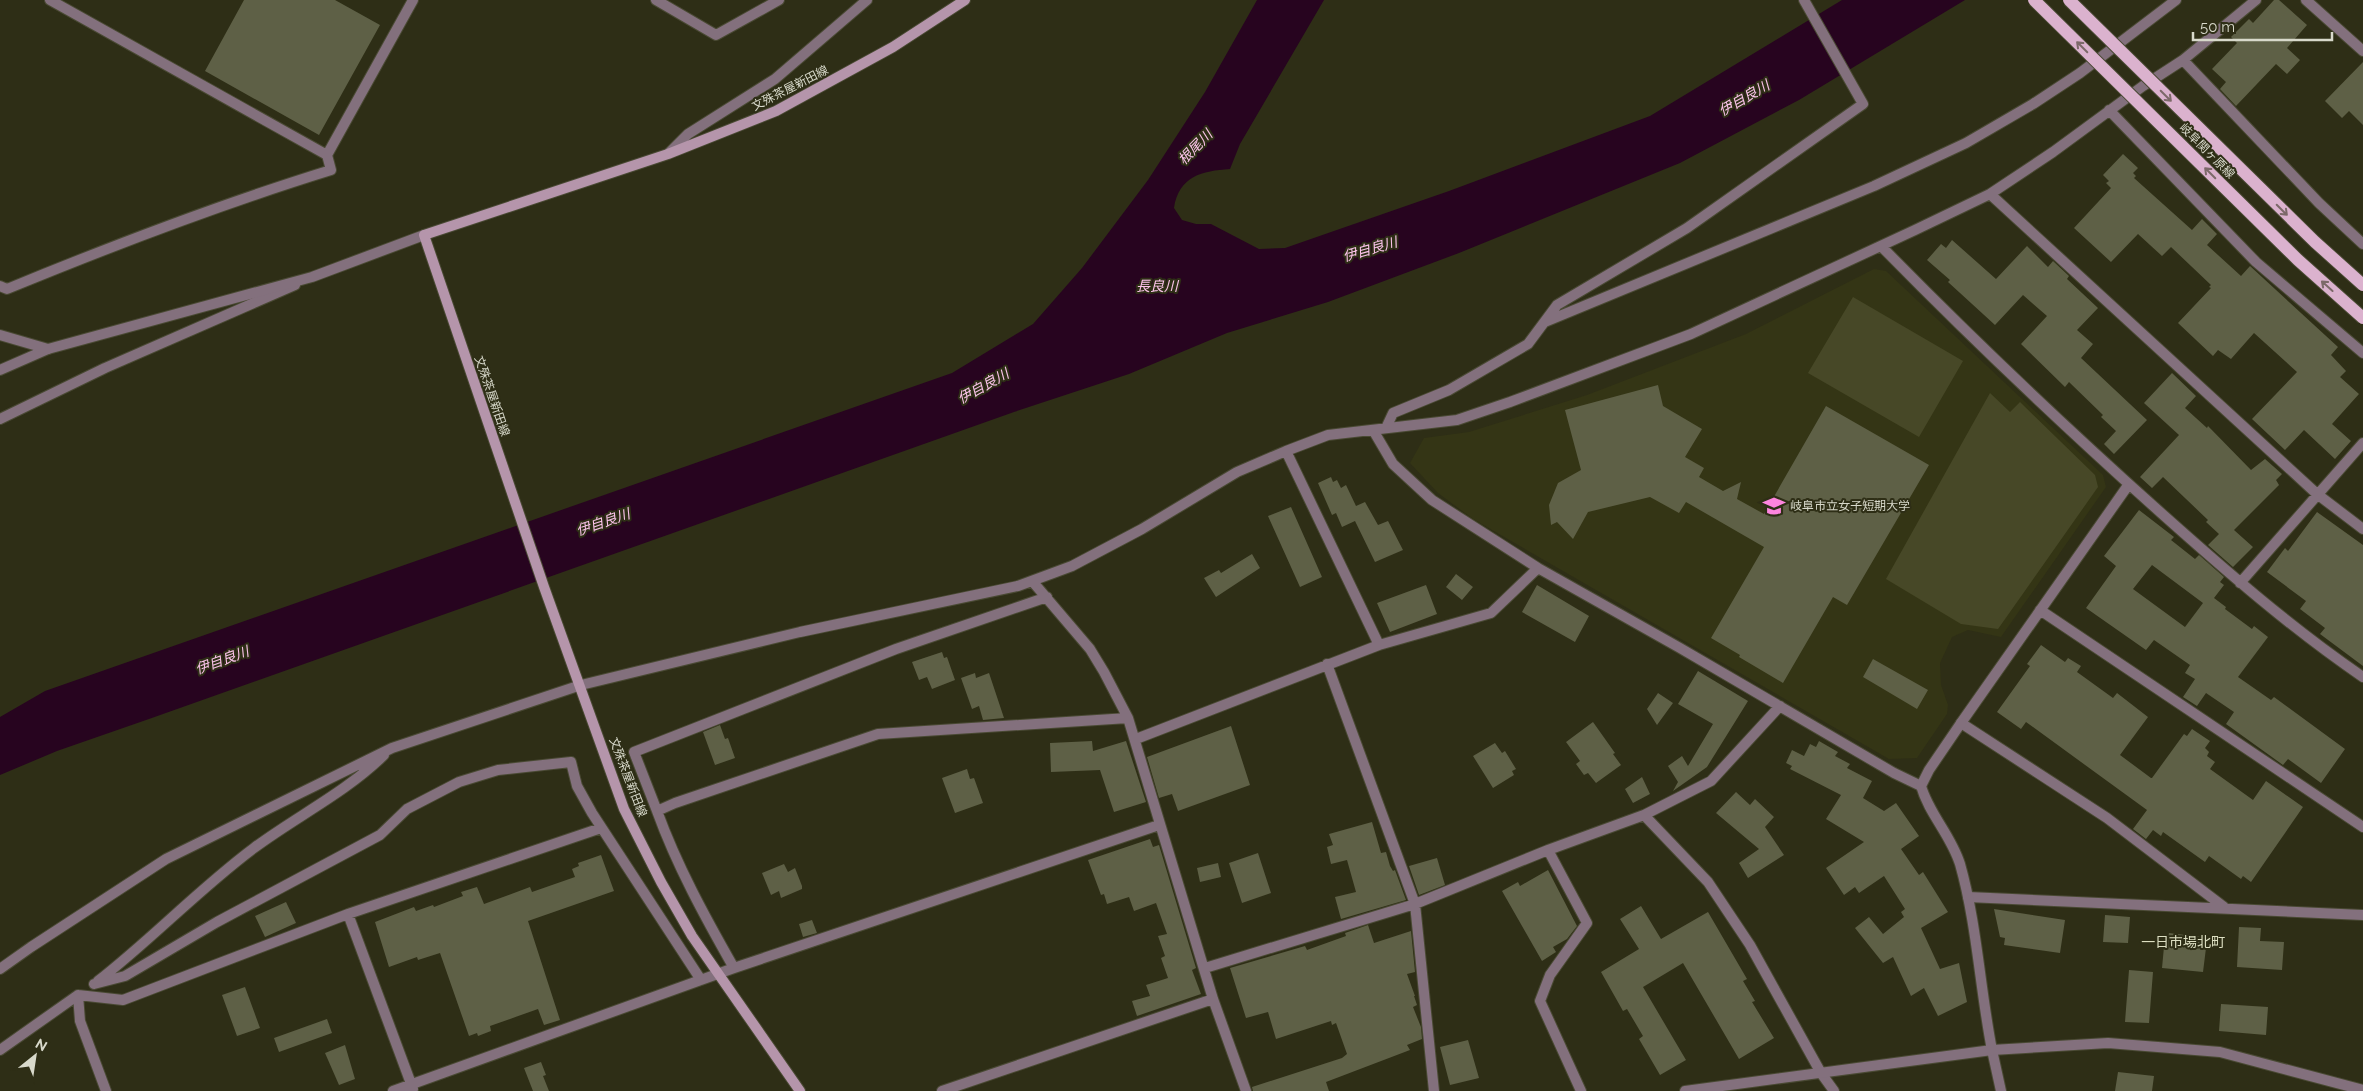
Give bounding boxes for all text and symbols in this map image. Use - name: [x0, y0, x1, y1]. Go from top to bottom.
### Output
- scale bar: [2193, 10, 2332, 42]
- text: 50 m: [2200, 18, 2235, 36]
- one-way arrow: [2075, 41, 2088, 53]
- street label: 文殊茶屋新田線: [749, 63, 831, 113]
- water label: 伊自良川: [1716, 76, 1774, 119]
- one-way arrow: [2160, 89, 2172, 102]
- street label: 岐阜関ヶ原線: [2177, 121, 2237, 181]
- water label: 根尾川: [1175, 125, 1217, 168]
- one-way arrow: [2204, 167, 2216, 179]
- one-way arrow: [2275, 203, 2287, 215]
- water label: 伊自良川: [1341, 233, 1401, 264]
- water label: 長良川: [1136, 278, 1180, 294]
- one-way arrow: [2320, 280, 2333, 292]
- street label: 文殊茶屋新田線: [472, 354, 512, 438]
- water label: 伊自良川: [955, 364, 1013, 407]
- school or university icon: 岐阜市立女子短期大学: [1761, 493, 1787, 519]
- place label: 岐阜市立女子短期大学: [1790, 499, 1910, 513]
- water label: 伊自良川: [574, 505, 634, 539]
- water label: 伊自良川: [193, 642, 253, 677]
- street label: 文殊茶屋新田線: [606, 735, 650, 819]
- district label: 一日市場北町: [2141, 934, 2225, 950]
- north arrow: [10, 1031, 60, 1081]
- text: N: [33, 1035, 50, 1054]

